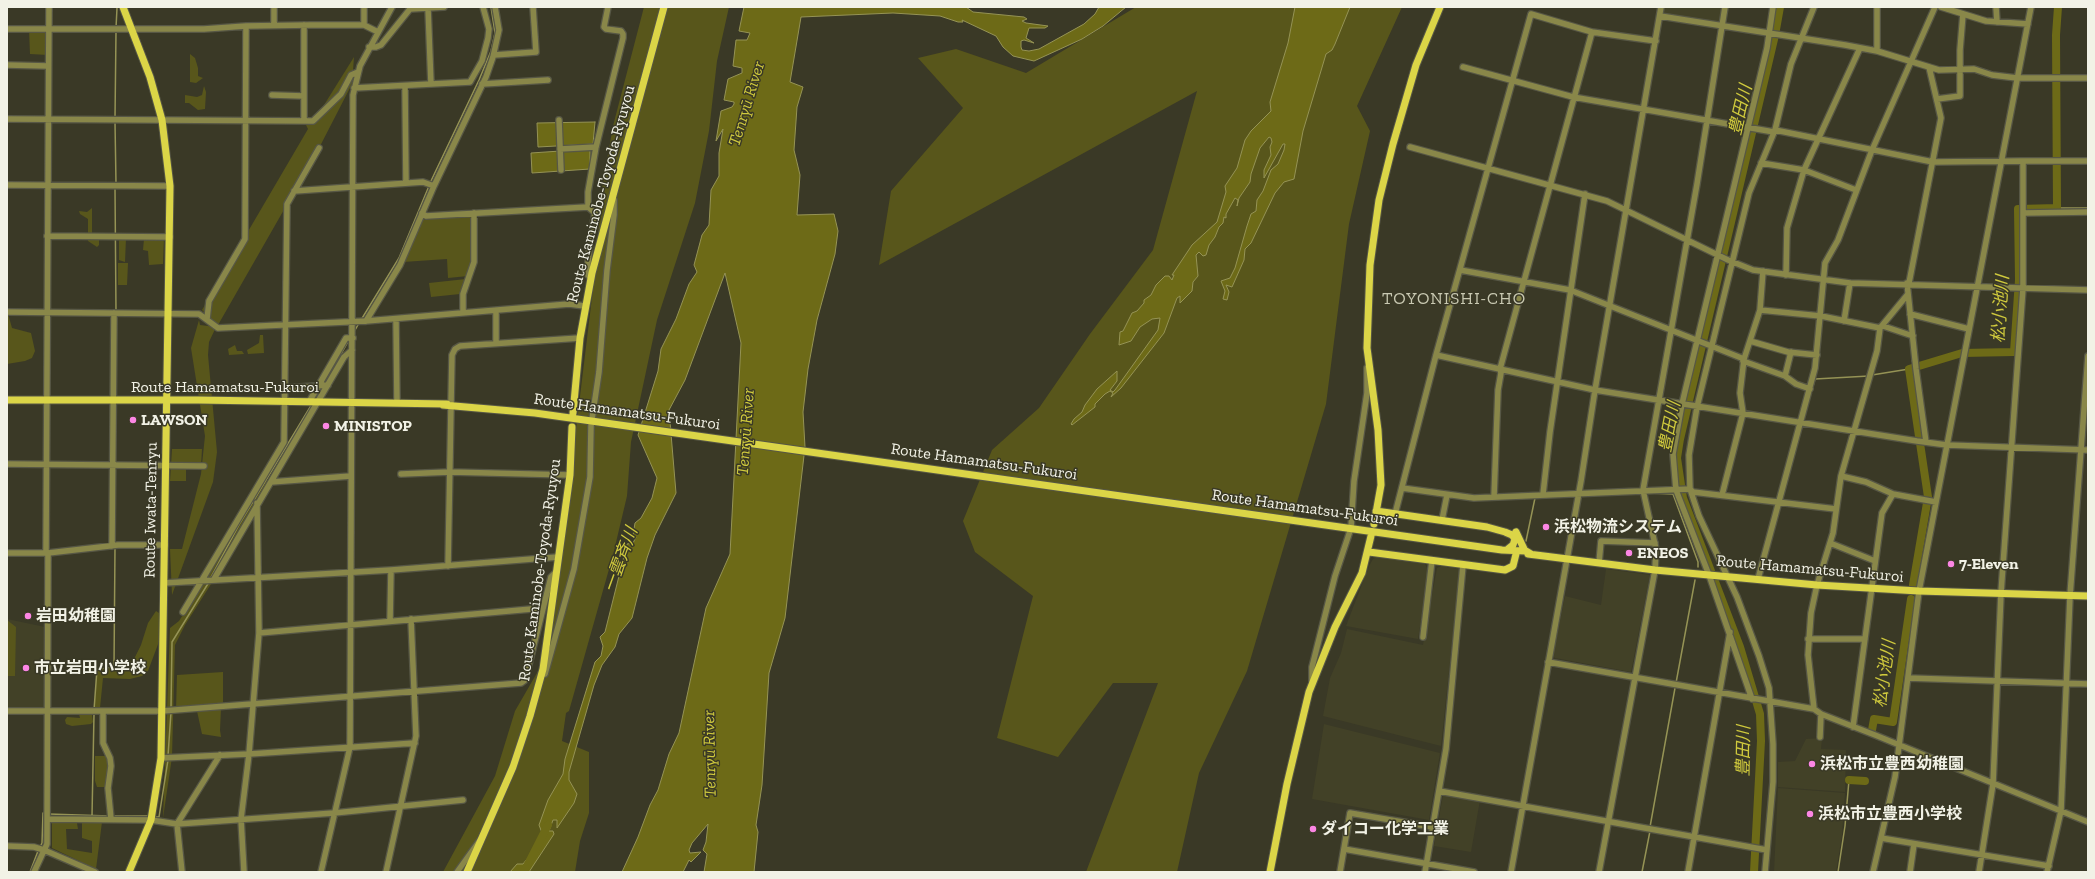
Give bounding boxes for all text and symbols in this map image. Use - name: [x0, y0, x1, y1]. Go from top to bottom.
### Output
- water label: Tenryū River: [724, 59, 770, 149]
- street label: Route Kaminobe-Toyoda-Ryuyou: [563, 83, 639, 305]
- water label: 豊田川: [1725, 83, 1757, 137]
- water label: 松小池川: [1988, 274, 2014, 344]
- district label: TOYONISHI-CHO: [1382, 289, 1526, 309]
- street label: Route Hamamatsu-Fukuroi: [131, 377, 319, 397]
- water label: Tenryū River: [733, 388, 759, 476]
- street label: Route Hamamatsu-Fukuroi: [533, 389, 721, 435]
- water label: 豊田川: [1655, 400, 1685, 454]
- place label: LAWSON: [141, 410, 207, 430]
- marker: LAWSON: [128, 415, 138, 425]
- place label: MINISTOP: [334, 416, 412, 436]
- marker: MINISTOP: [321, 421, 331, 431]
- street label: Route Hamamatsu-Fukuroi: [890, 439, 1078, 485]
- street label: Route Iwata-Tenryu: [140, 442, 162, 578]
- street label: Route Kaminobe-Toyoda-Ryuyou: [515, 458, 565, 682]
- street label: Route Hamamatsu-Fukuroi: [1211, 485, 1399, 531]
- place label: 浜松物流システム: [1554, 517, 1682, 537]
- marker: 浜松物流システム: [1541, 522, 1551, 532]
- water label: 一雲斉川: [600, 525, 642, 595]
- place label: ENEOS: [1637, 543, 1688, 563]
- marker: ENEOS: [1624, 548, 1634, 558]
- street label: Route Hamamatsu-Fukuroi: [1715, 551, 1905, 587]
- place label: 7-Eleven: [1959, 554, 2018, 574]
- marker: 7-Eleven: [1946, 559, 1956, 569]
- place label: 岩田幼稚園: [36, 606, 116, 626]
- marker: 岩田幼稚園: [23, 611, 33, 621]
- water label: 松小池川: [1870, 639, 1900, 709]
- place label: 市立岩田小学校: [34, 658, 146, 678]
- marker: 市立岩田小学校: [21, 663, 31, 673]
- water label: Tenryū River: [699, 710, 721, 798]
- water label: 豊田川: [1733, 725, 1755, 777]
- place label: 浜松市立豊西幼稚園: [1820, 754, 1964, 774]
- marker: 浜松市立豊西幼稚園: [1807, 759, 1817, 769]
- place label: 浜松市立豊西小学校: [1818, 804, 1962, 824]
- marker: 浜松市立豊西小学校: [1805, 809, 1815, 819]
- place label: ダイコー化学工業: [1321, 819, 1449, 839]
- marker: ダイコー化学工業: [1308, 824, 1318, 834]

